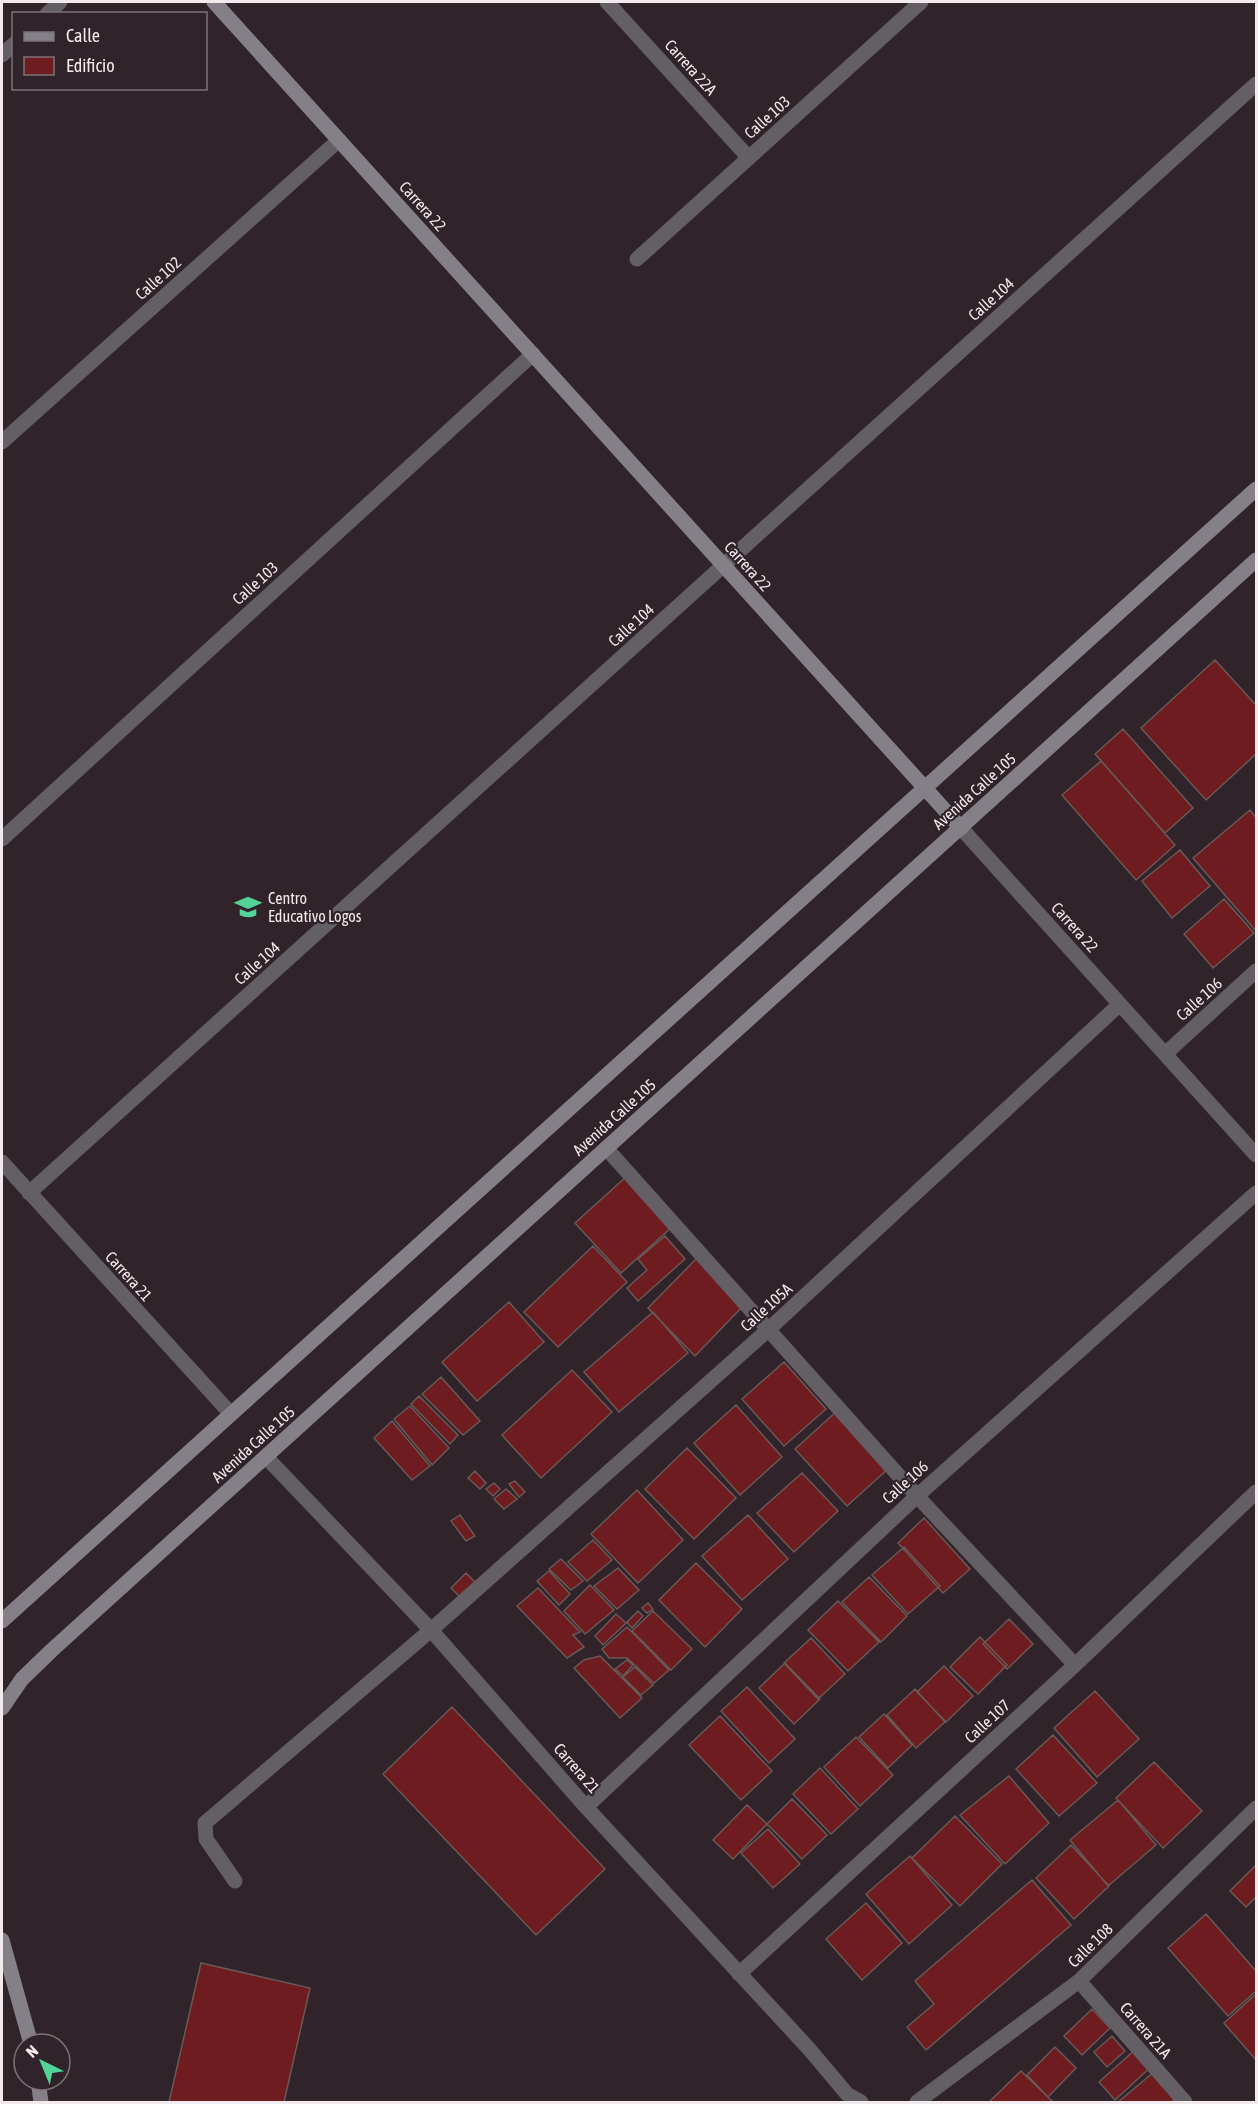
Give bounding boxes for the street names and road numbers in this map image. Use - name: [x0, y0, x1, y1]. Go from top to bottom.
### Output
- street label: Carrera 22A: [661, 36, 721, 98]
- street label: Calle 103: [741, 92, 793, 142]
- street label: Carrera 22: [396, 178, 450, 234]
- street label: Calle 102: [132, 253, 184, 303]
- street label: Calle 104: [965, 274, 1017, 324]
- street label: Carrera 22: [721, 538, 775, 594]
- street label: Calle 103: [229, 558, 281, 608]
- street label: Calle 104: [605, 600, 657, 650]
- street label: Avenida Calle 105: [929, 749, 1019, 833]
- street label: Carrera 22: [1048, 899, 1102, 955]
- street label: Calle 104: [231, 938, 283, 988]
- street label: Calle 106: [1173, 974, 1225, 1024]
- street label: Avenida Calle 105: [569, 1075, 659, 1159]
- street label: Carrera 21: [102, 1248, 156, 1304]
- street label: Calle 105A: [737, 1279, 795, 1335]
- street label: Avenida Calle 105: [208, 1402, 298, 1486]
- street label: Calle 106: [879, 1457, 931, 1507]
- street label: Calle 107: [961, 1696, 1013, 1746]
- street label: Carrera 21: [550, 1739, 604, 1797]
- street label: Calle 108: [1064, 1919, 1116, 1971]
- street label: Carrera 21A: [1117, 1998, 1175, 2062]

